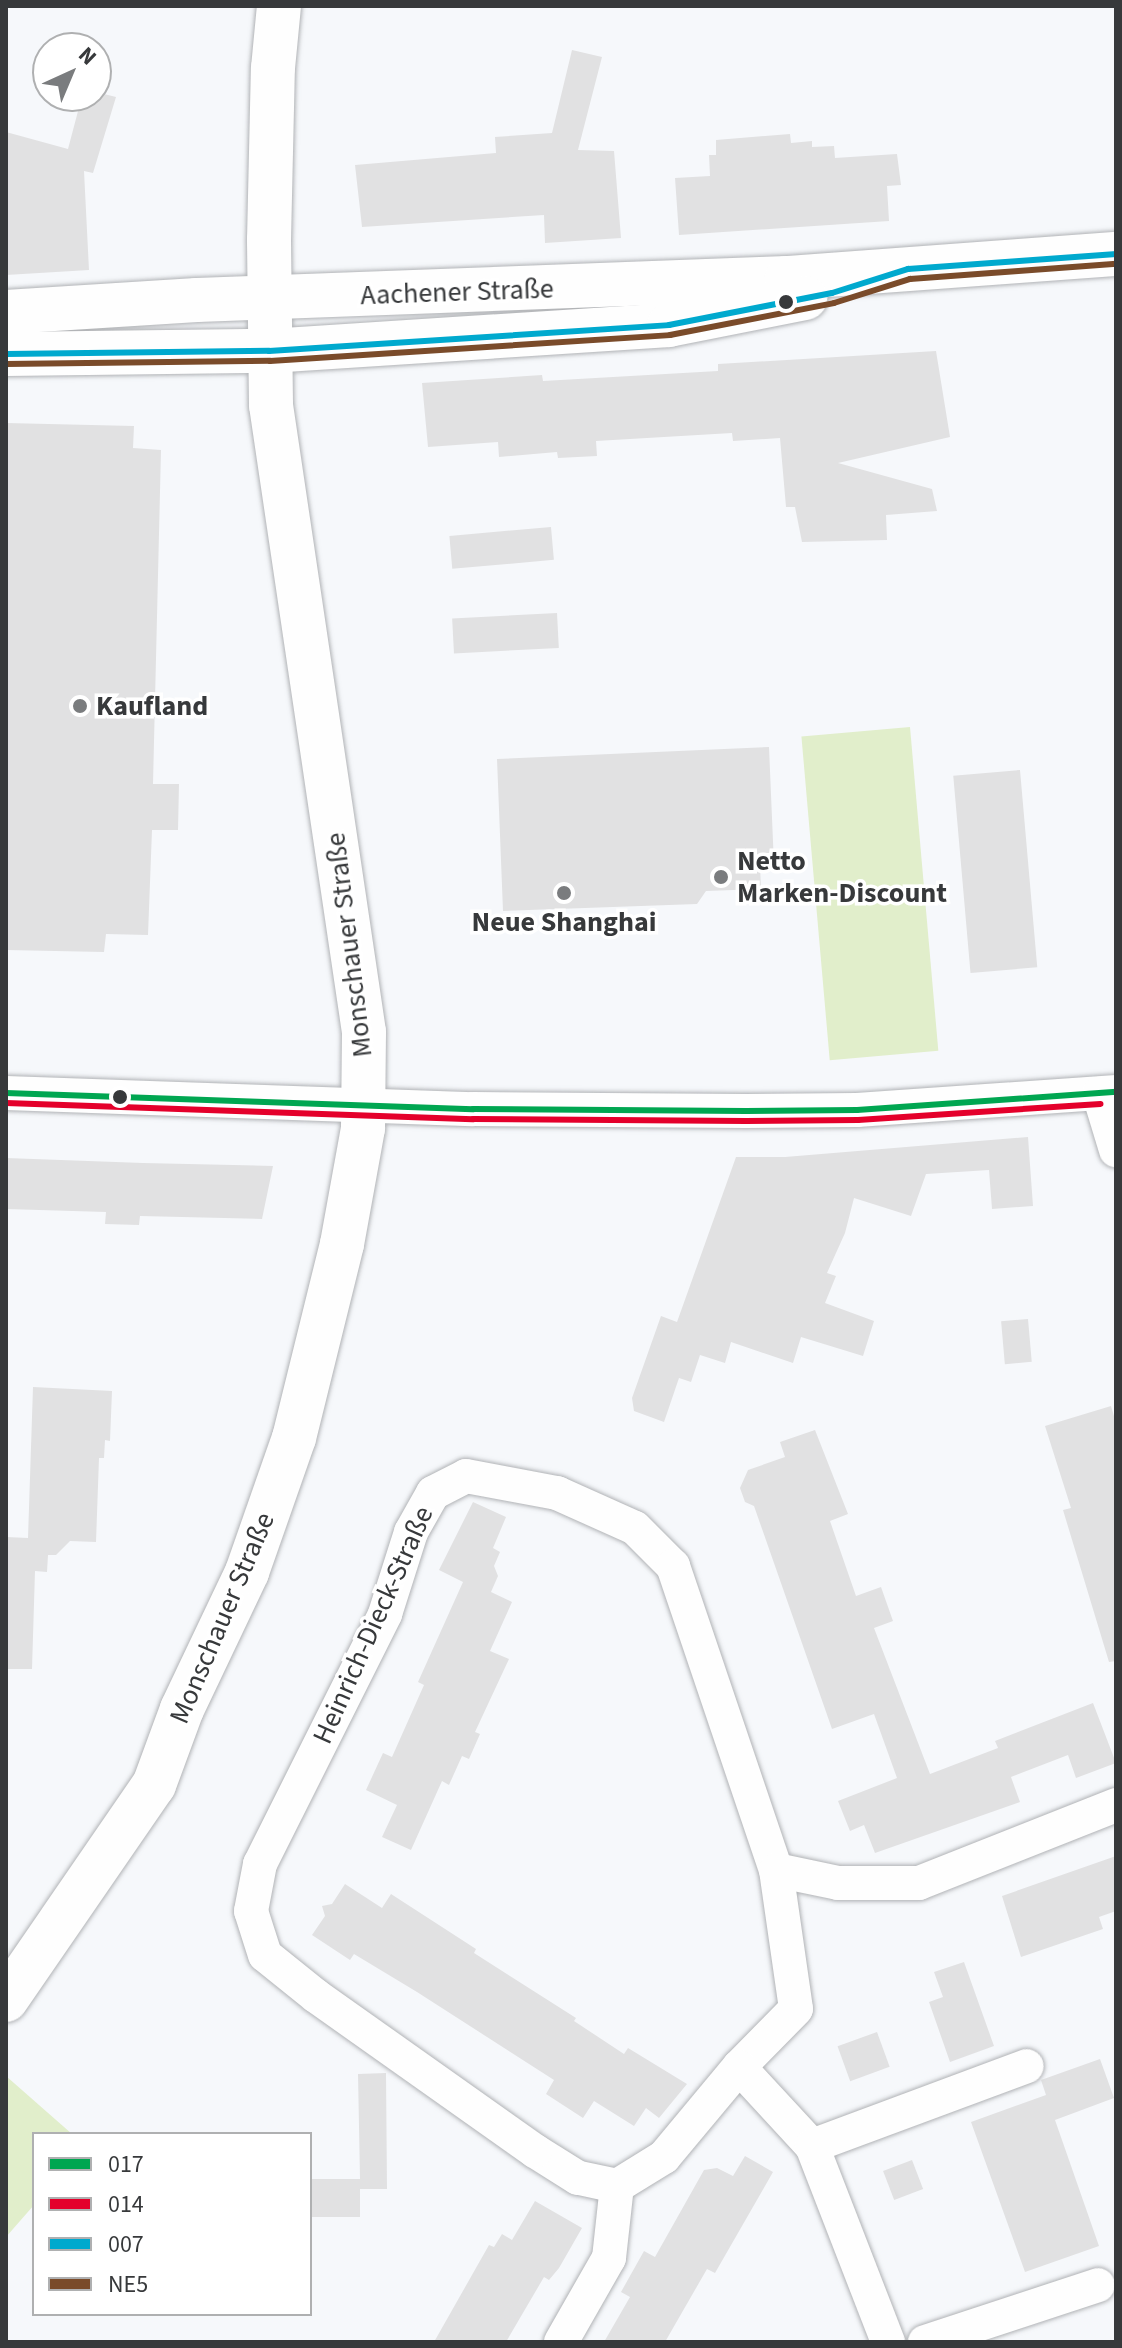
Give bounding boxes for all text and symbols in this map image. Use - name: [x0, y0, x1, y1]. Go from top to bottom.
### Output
- north arrow: [32, 32, 112, 112]
- text: N: [71, 40, 104, 73]
- street label: Aachener Straße: [360, 272, 554, 312]
- unlabelled marker: [778, 294, 794, 310]
- place label: Kaufland: [96, 689, 208, 723]
- marker: Kaufland: [71, 697, 89, 715]
- street label: Monschauer Straße: [319, 831, 379, 1059]
- place label: Netto Marken-Discount: [737, 844, 947, 910]
- marker: Netto Marken-Discount: [712, 868, 730, 886]
- marker: Neue Shanghai: [555, 884, 573, 902]
- place label: Neue Shanghai: [472, 905, 656, 939]
- unlabelled marker: [112, 1089, 128, 1105]
- street label: Heinrich-Dieck-Straße: [306, 1501, 440, 1749]
- street label: Monschauer Straße: [162, 1507, 282, 1729]
- legend: [32, 2132, 312, 2316]
- text: 017: [108, 2147, 144, 2182]
- text: 014: [108, 2187, 144, 2222]
- text: 007: [108, 2227, 144, 2262]
- text: NE5: [108, 2267, 148, 2302]

